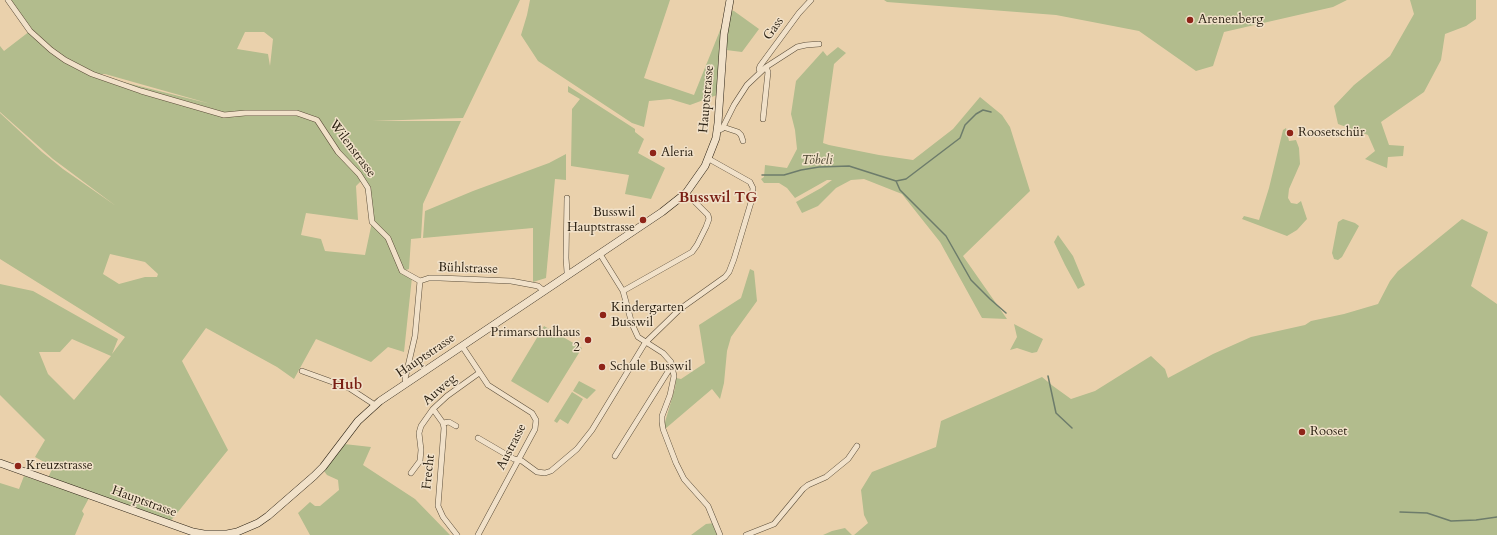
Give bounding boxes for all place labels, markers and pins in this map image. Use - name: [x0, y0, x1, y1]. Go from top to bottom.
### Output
- place label: Arenenberg: [1198, 12, 1263, 28]
- marker: Arenenberg: [1185, 15, 1195, 25]
- place label: Roosetschür: [1298, 125, 1365, 141]
- marker: Roosetschür: [1285, 128, 1295, 138]
- place label: Aleria: [661, 145, 693, 161]
- marker: Aleria: [648, 148, 658, 158]
- place label: Busswil Hauptstrasse: [567, 205, 635, 236]
- marker: Busswil Hauptstrasse: [638, 215, 648, 225]
- place label: Kindergarten Busswil: [611, 300, 684, 331]
- marker: Kindergarten Busswil: [598, 310, 608, 320]
- place label: Primarschulhaus 2: [490, 325, 580, 356]
- marker: Primarschulhaus 2: [583, 335, 593, 345]
- place label: Schule Busswil: [610, 359, 691, 375]
- marker: Schule Busswil: [597, 362, 607, 372]
- place label: Rooset: [1310, 424, 1347, 440]
- marker: Rooset: [1297, 427, 1307, 437]
- place label: Kreuzstrasse: [26, 458, 93, 474]
- marker: Kreuzstrasse: [13, 461, 23, 471]

